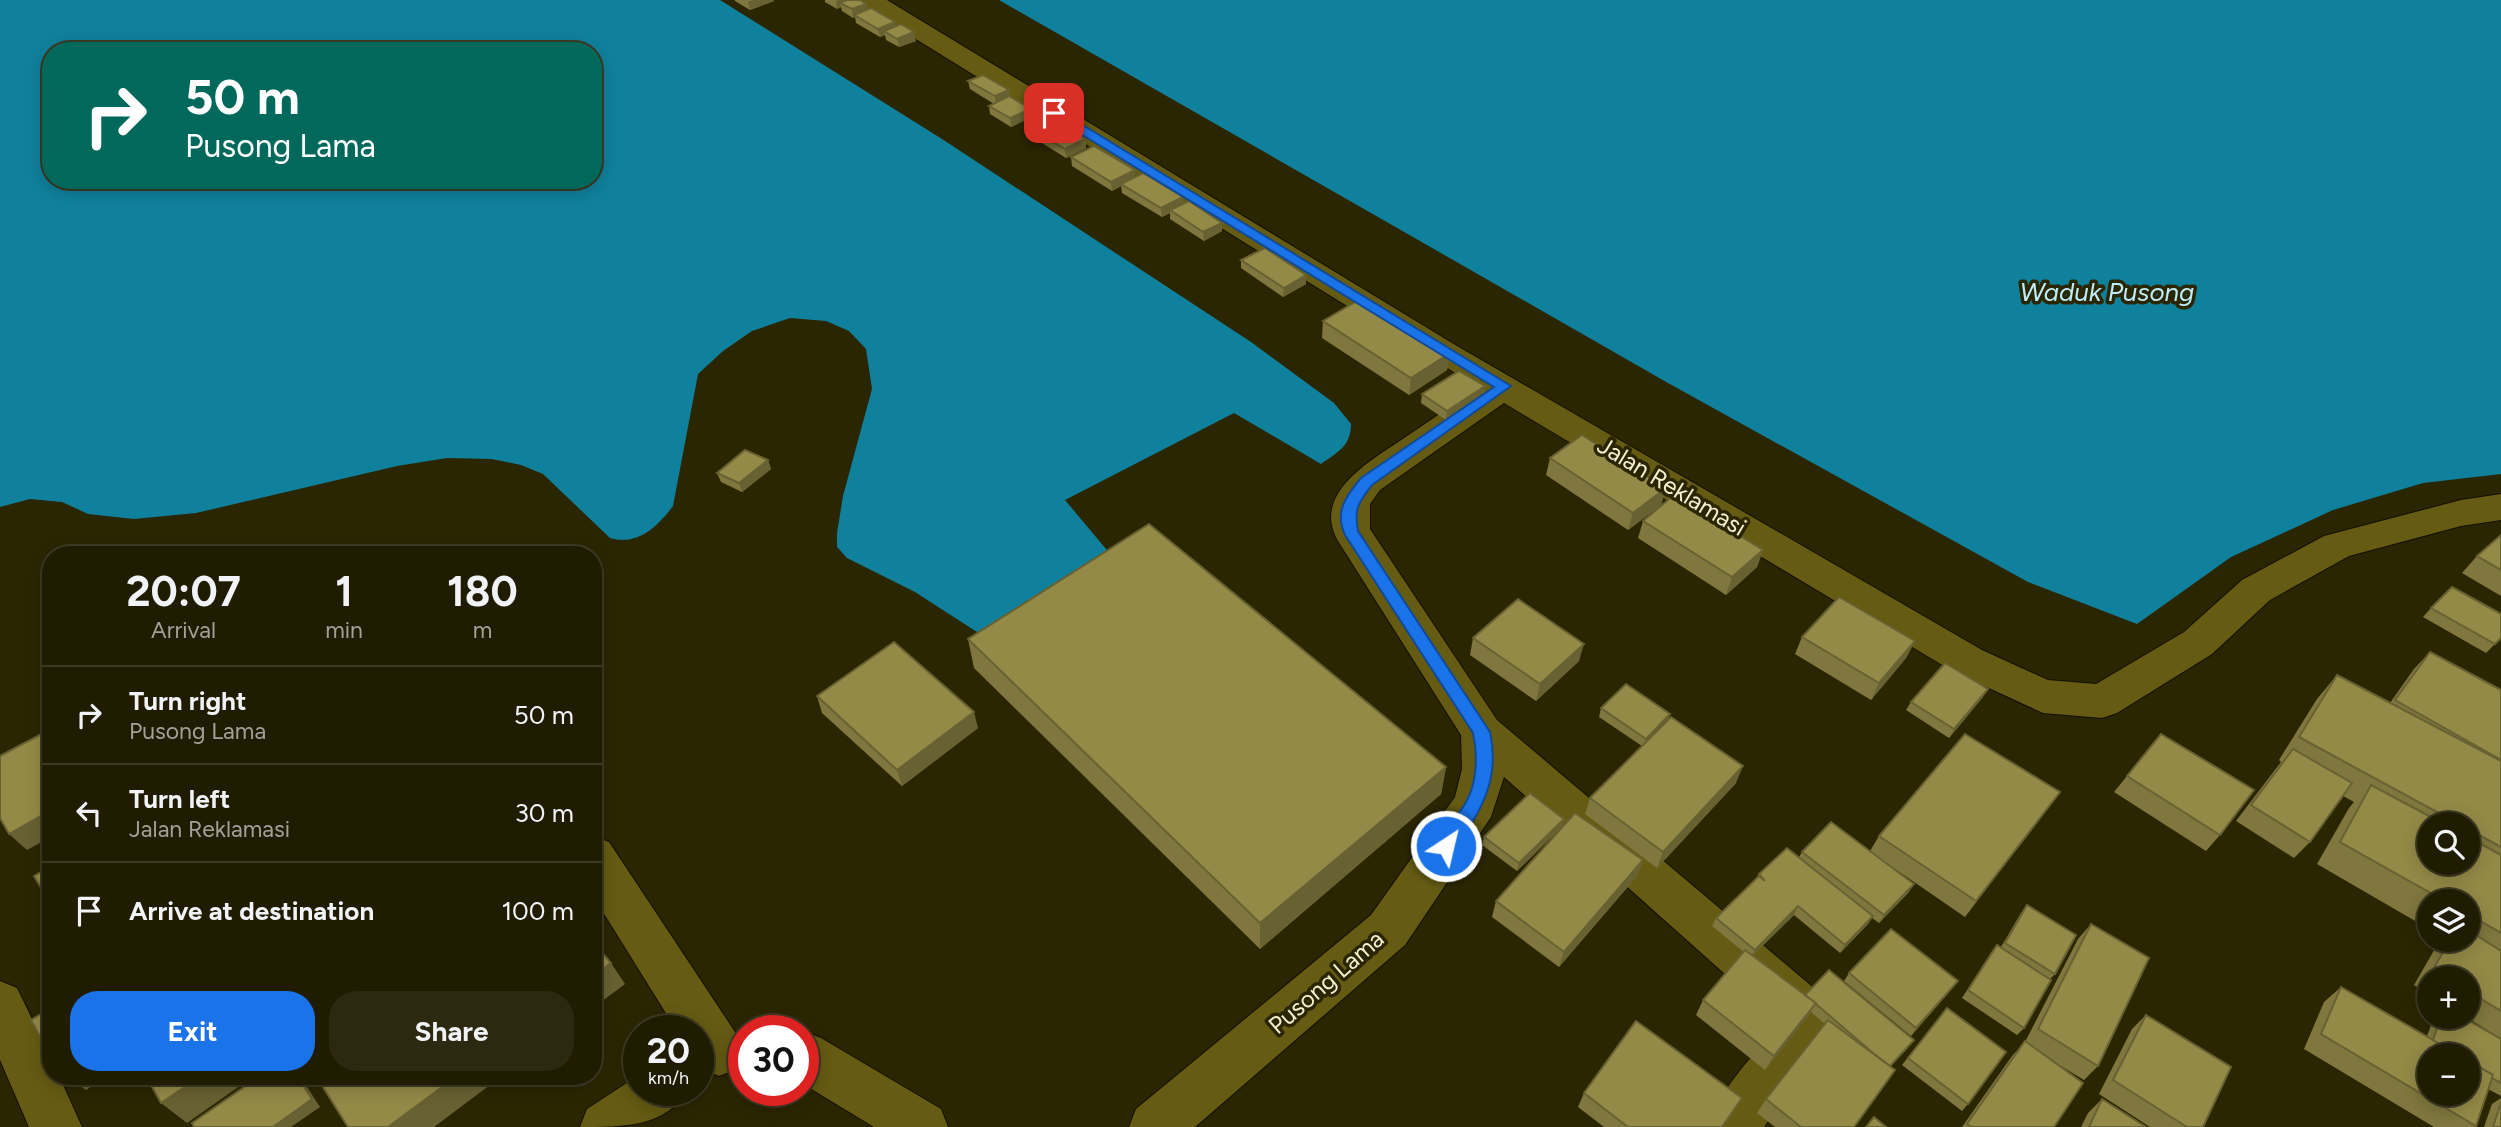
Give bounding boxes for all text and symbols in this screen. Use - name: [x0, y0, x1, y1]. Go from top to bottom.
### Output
- text: 50 m: [185, 67, 300, 126]
- icon: right: [70, 70, 161, 161]
- pin: [1024, 83, 1084, 143]
- icon: arrive: [1035, 94, 1073, 132]
- text: Pusong Lama: [185, 127, 376, 165]
- water label: Waduk Pusong: [2020, 276, 2194, 308]
- street label: Jalan Reklamasi: [1592, 430, 1752, 542]
- text: 20:07: [126, 566, 241, 617]
- text: 1: [335, 566, 353, 617]
- text: 180: [447, 566, 518, 617]
- text: Arrival: [151, 616, 216, 644]
- text: min: [325, 616, 363, 644]
- text: m: [473, 616, 492, 644]
- text: Turn right: [129, 685, 246, 717]
- icon: right: [70, 696, 108, 734]
- text: 50 m: [514, 699, 574, 731]
- text: Pusong Lama: [129, 717, 266, 745]
- text: Turn left: [129, 783, 230, 815]
- icon: left: [70, 794, 108, 832]
- text: 30 m: [515, 797, 574, 829]
- position arrow: [1409, 809, 1483, 883]
- map controls: [2417, 812, 2480, 1106]
- button: search: [2417, 812, 2480, 875]
- text: Jalan Reklamasi: [129, 815, 290, 843]
- button: layers: [2417, 889, 2480, 952]
- icon: arrive: [70, 892, 108, 930]
- text: Arrive at destination: [129, 895, 374, 927]
- text: 100 m: [501, 895, 574, 927]
- street label: Pusong Lama: [1262, 924, 1390, 1040]
- button: +: [2417, 966, 2480, 1029]
- button: Exit: [70, 991, 315, 1071]
- button: Share: [329, 991, 574, 1071]
- speed limit sign: 30: [728, 1015, 819, 1106]
- text: 20: [647, 1030, 690, 1072]
- button: −: [2417, 1043, 2480, 1106]
- text: km/h: [648, 1067, 689, 1089]

